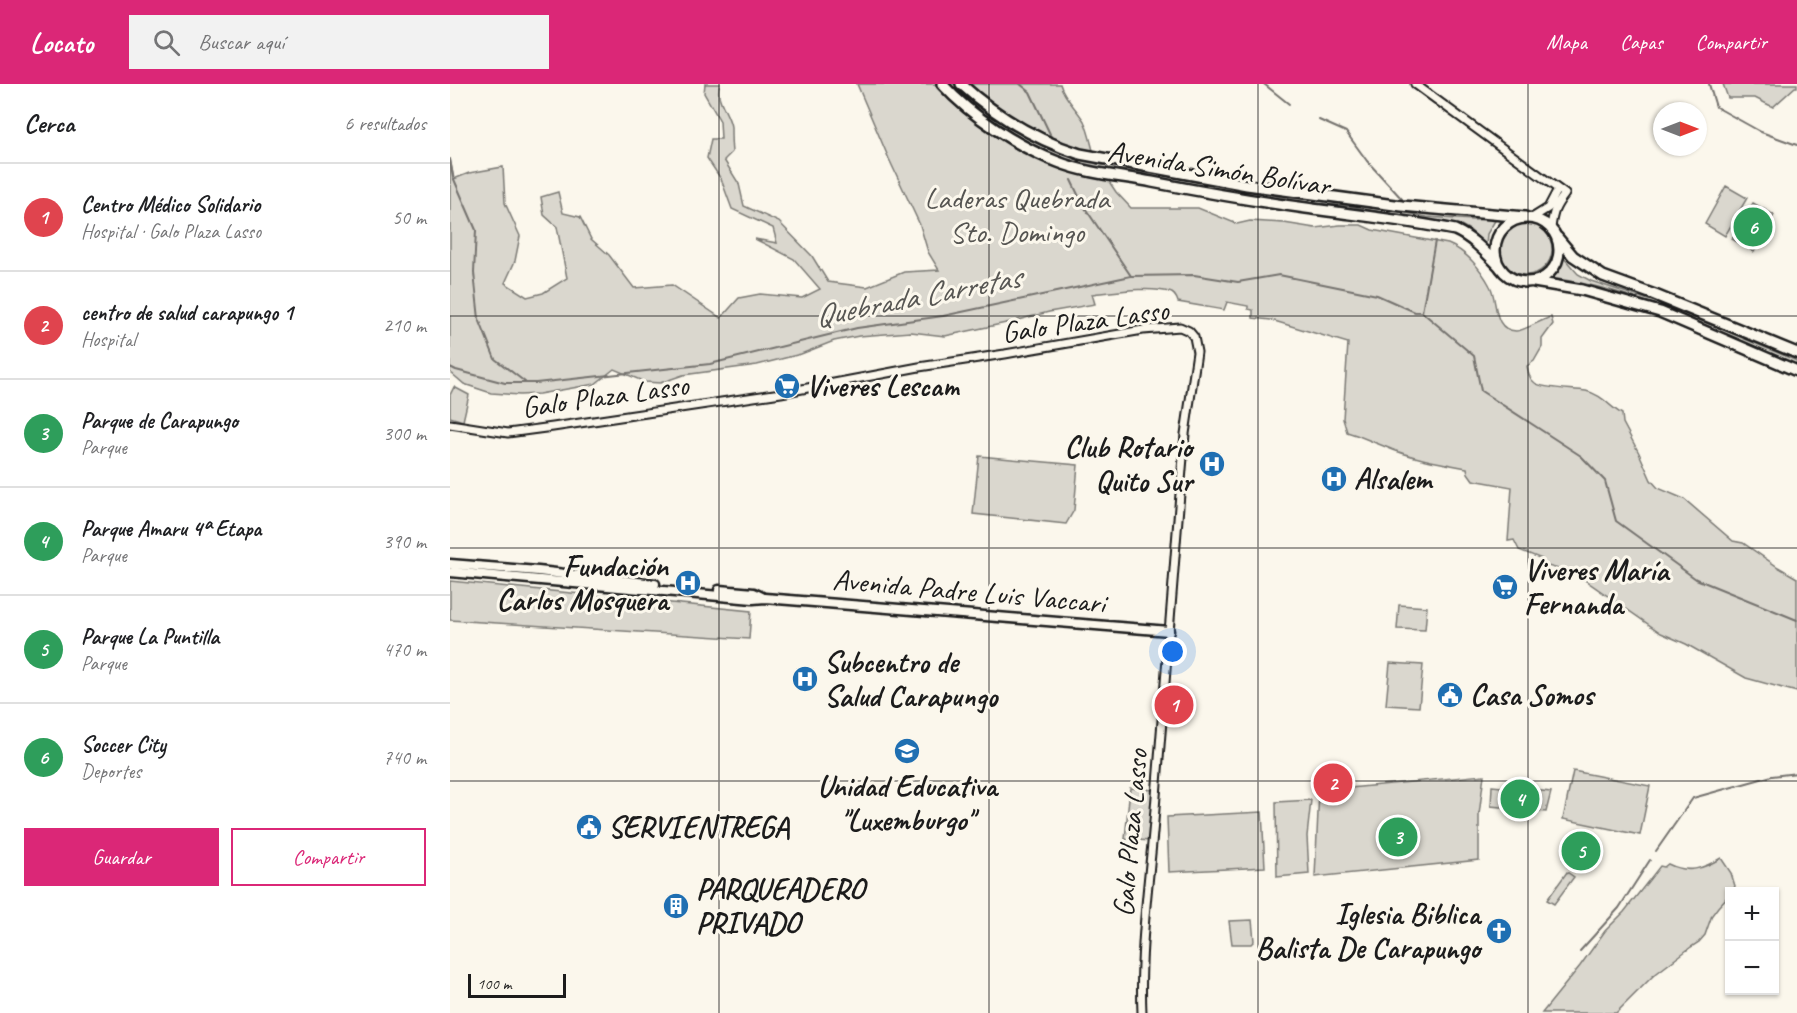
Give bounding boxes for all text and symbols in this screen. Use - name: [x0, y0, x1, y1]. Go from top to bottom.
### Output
- search box: [129, 15, 549, 69]
- text: Locato: [30, 25, 93, 60]
- icon: search: [150, 26, 183, 59]
- text: Buscar aquí: [198, 28, 284, 56]
- text: Mapa: [1546, 29, 1587, 55]
- text: Capas: [1620, 29, 1663, 55]
- text: Compartir: [1696, 29, 1767, 55]
- north arrow: [1653, 102, 1707, 156]
- text: Cerca: [24, 107, 74, 140]
- text: 6 resultados: [344, 111, 426, 136]
- street label: Avenida Simón Bolívar: [1105, 132, 1335, 205]
- park label: Laderas Quebrada Sto. Domingo: [925, 179, 1111, 251]
- text: Centro Médico Solidario: [81, 191, 260, 219]
- pin: 6: [1734, 204, 1772, 250]
- text: 1: [39, 205, 48, 230]
- text: 50 m: [392, 205, 426, 230]
- text: Hospital · Galo Plaza Lasso: [81, 219, 261, 244]
- water label: Quebrada Carretas: [811, 255, 1029, 336]
- street label: Galo Plaza Lasso: [999, 290, 1172, 351]
- text: centro de salud carapungo 1: [81, 299, 293, 327]
- text: 2: [39, 313, 48, 338]
- text: 210 m: [383, 313, 426, 338]
- text: Hospital: [81, 327, 136, 352]
- street label: Galo Plaza Lasso: [519, 365, 692, 426]
- place label: Viveres Lescam: [806, 367, 961, 405]
- supermarket icon: Viveres Lescam: [772, 371, 802, 401]
- text: Parque de Carapungo: [81, 407, 238, 435]
- text: 3: [39, 421, 48, 446]
- text: 300 m: [383, 421, 426, 446]
- place label: Club Rotario Quito Sur: [1065, 428, 1195, 500]
- text: Parque: [81, 435, 127, 460]
- hospital icon: Club Rotario Quito Sur: [1197, 449, 1227, 479]
- place label: Alsalem: [1354, 460, 1434, 498]
- hospital icon: Alsalem: [1319, 464, 1349, 494]
- text: Parque Amaru 4ª Etapa: [81, 515, 261, 543]
- text: 4: [39, 529, 48, 554]
- text: 390 m: [383, 529, 426, 554]
- text: Parque: [81, 543, 127, 568]
- place label: Fundación Carlos Mosquera: [497, 547, 670, 619]
- place label: Viveres María Fernanda: [1524, 551, 1671, 623]
- street label: Avenida Padre Luis Vaccari: [831, 560, 1110, 622]
- hospital icon: Fundación Carlos Mosquera: [673, 568, 703, 598]
- supermarket icon: Viveres María Fernanda: [1490, 572, 1520, 602]
- text: Parque La Puntilla: [81, 623, 219, 651]
- text: 5: [39, 637, 48, 662]
- text: 470 m: [383, 637, 426, 662]
- your location: [1158, 637, 1187, 666]
- place label: Subcentro de Salud Carapungo: [824, 643, 999, 715]
- text: Parque: [81, 651, 127, 676]
- hospital icon: Subcentro de Salud Carapungo: [790, 664, 820, 694]
- place label: Casa Somos: [1470, 676, 1597, 714]
- public building icon: Casa Somos: [1435, 680, 1465, 710]
- pin: 1: [1154, 682, 1194, 728]
- text: Soccer City: [81, 731, 166, 759]
- school or university icon: Unidad Educativa "Luxemburgo": [892, 736, 922, 766]
- text: 6: [39, 745, 48, 770]
- text: 740 m: [383, 745, 426, 770]
- street label: Galo Plaza Lasso: [1104, 746, 1156, 918]
- text: Deportes: [81, 759, 141, 784]
- pin: 2: [1314, 760, 1352, 806]
- place label: Unidad Educativa "Luxemburgo": [817, 767, 999, 839]
- pin: 4: [1500, 776, 1540, 822]
- place label: SERVIENTREGA: [608, 808, 790, 846]
- public building icon: SERVIENTREGA: [574, 812, 604, 842]
- pin: 3: [1378, 814, 1418, 860]
- button: Guardar: [24, 828, 219, 886]
- button: Compartir: [231, 828, 426, 886]
- pin: 5: [1562, 828, 1600, 873]
- place label: PARQUEADERO PRIVADO: [696, 870, 868, 942]
- map controls: [1725, 887, 1779, 995]
- button: +: [1725, 887, 1779, 941]
- building icon: PARQUEADERO PRIVADO: [661, 891, 691, 921]
- place label: Iglesia Biblica Balista De Carapungo: [1256, 895, 1483, 967]
- church icon: Iglesia Biblica Balista De Carapungo: [1484, 916, 1514, 946]
- button: −: [1725, 941, 1779, 995]
- scale bar: [468, 971, 566, 998]
- text: 100 m: [477, 974, 511, 994]

